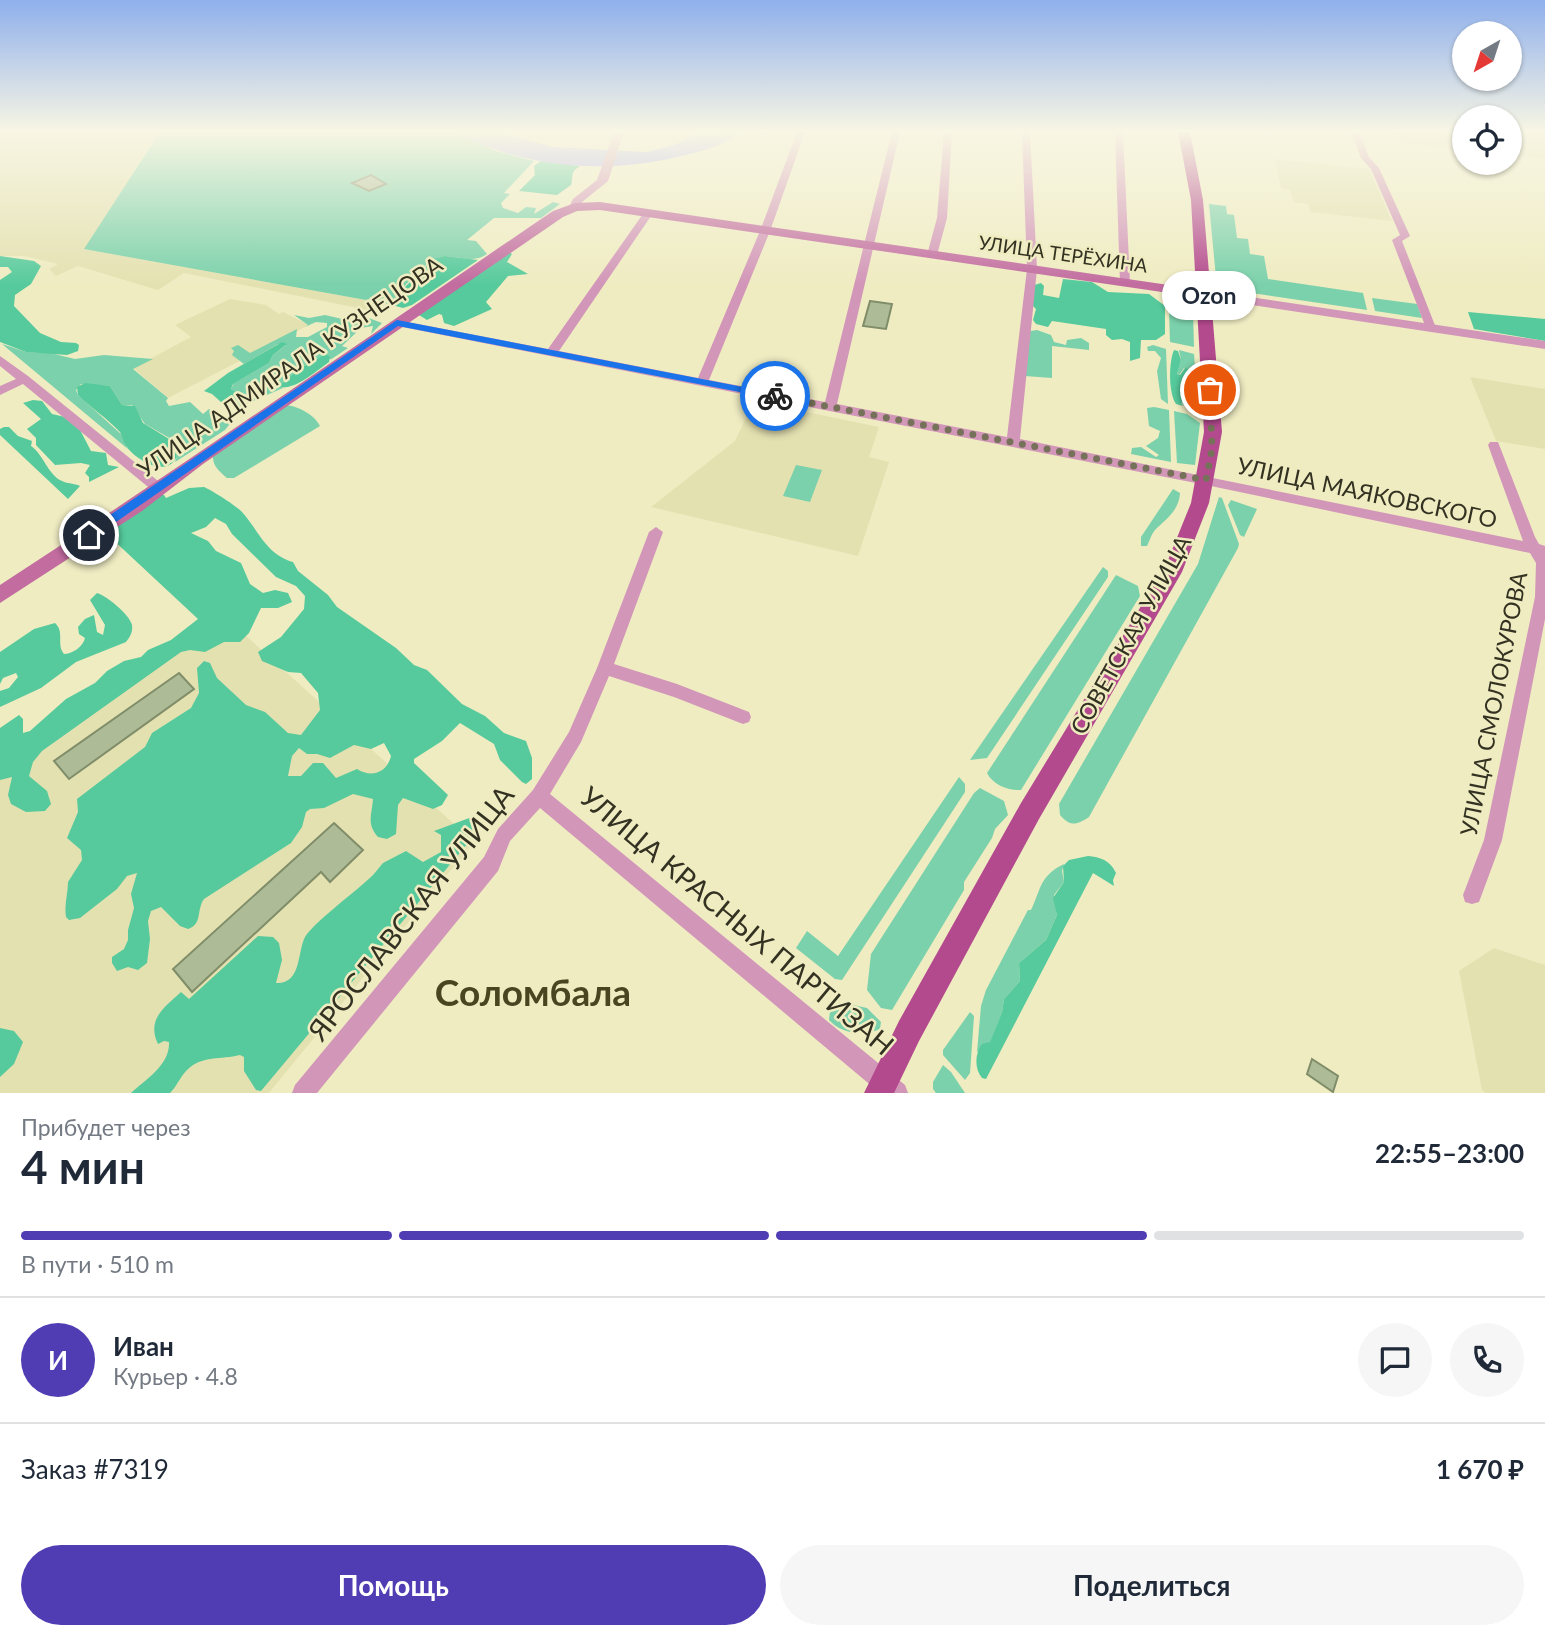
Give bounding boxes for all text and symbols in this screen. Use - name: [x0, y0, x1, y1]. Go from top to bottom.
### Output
- north arrow: [1452, 21, 1522, 91]
- map controls: [1452, 21, 1522, 175]
- button: locate: [1452, 105, 1522, 175]
- street label: УЛИЦА ТЕРЁХИНА: [977, 230, 1149, 277]
- street label: УЛИЦА АДМИРАЛА КУЗНЕЦОВА: [132, 250, 448, 483]
- callout: Ozon: [1163, 271, 1257, 320]
- text: Ozon: [1182, 281, 1236, 309]
- pin: [1180, 360, 1240, 420]
- courier: [740, 361, 810, 431]
- icon: bag: [1191, 371, 1229, 409]
- icon: bike: [756, 377, 794, 415]
- street label: УЛИЦА МАЯКОВСКОГО: [1235, 451, 1500, 533]
- pin: [59, 505, 119, 565]
- icon: home: [70, 516, 108, 554]
- street label: СОВЕТСКАЯ УЛИЦА: [1064, 530, 1197, 739]
- street label: УЛИЦА СМОЛОКУРОВА: [1454, 569, 1532, 838]
- street label: ЯРОСЛАВСКАЯ УЛИЦА: [299, 778, 520, 1048]
- street label: УЛИЦА КРАСНЫХ ПАРТИЗАН: [574, 779, 901, 1062]
- district label: Соломбала: [435, 969, 631, 1014]
- text: Прибудет через: [21, 1113, 191, 1141]
- text: 22:55–23:00: [1375, 1137, 1524, 1169]
- text: 4 мин: [21, 1139, 145, 1194]
- text: В пути · 510 m: [21, 1250, 174, 1278]
- button: chat: [1358, 1323, 1432, 1397]
- button: phone: [1450, 1323, 1524, 1397]
- text: Иван: [113, 1330, 174, 1362]
- text: И: [48, 1344, 68, 1376]
- text: Курьер · 4.8: [113, 1362, 238, 1390]
- text: Заказ #7319: [21, 1453, 169, 1485]
- text: 1 670 ₽: [1436, 1453, 1524, 1485]
- button: Помощь: [21, 1545, 766, 1625]
- button: Поделиться: [780, 1545, 1524, 1625]

